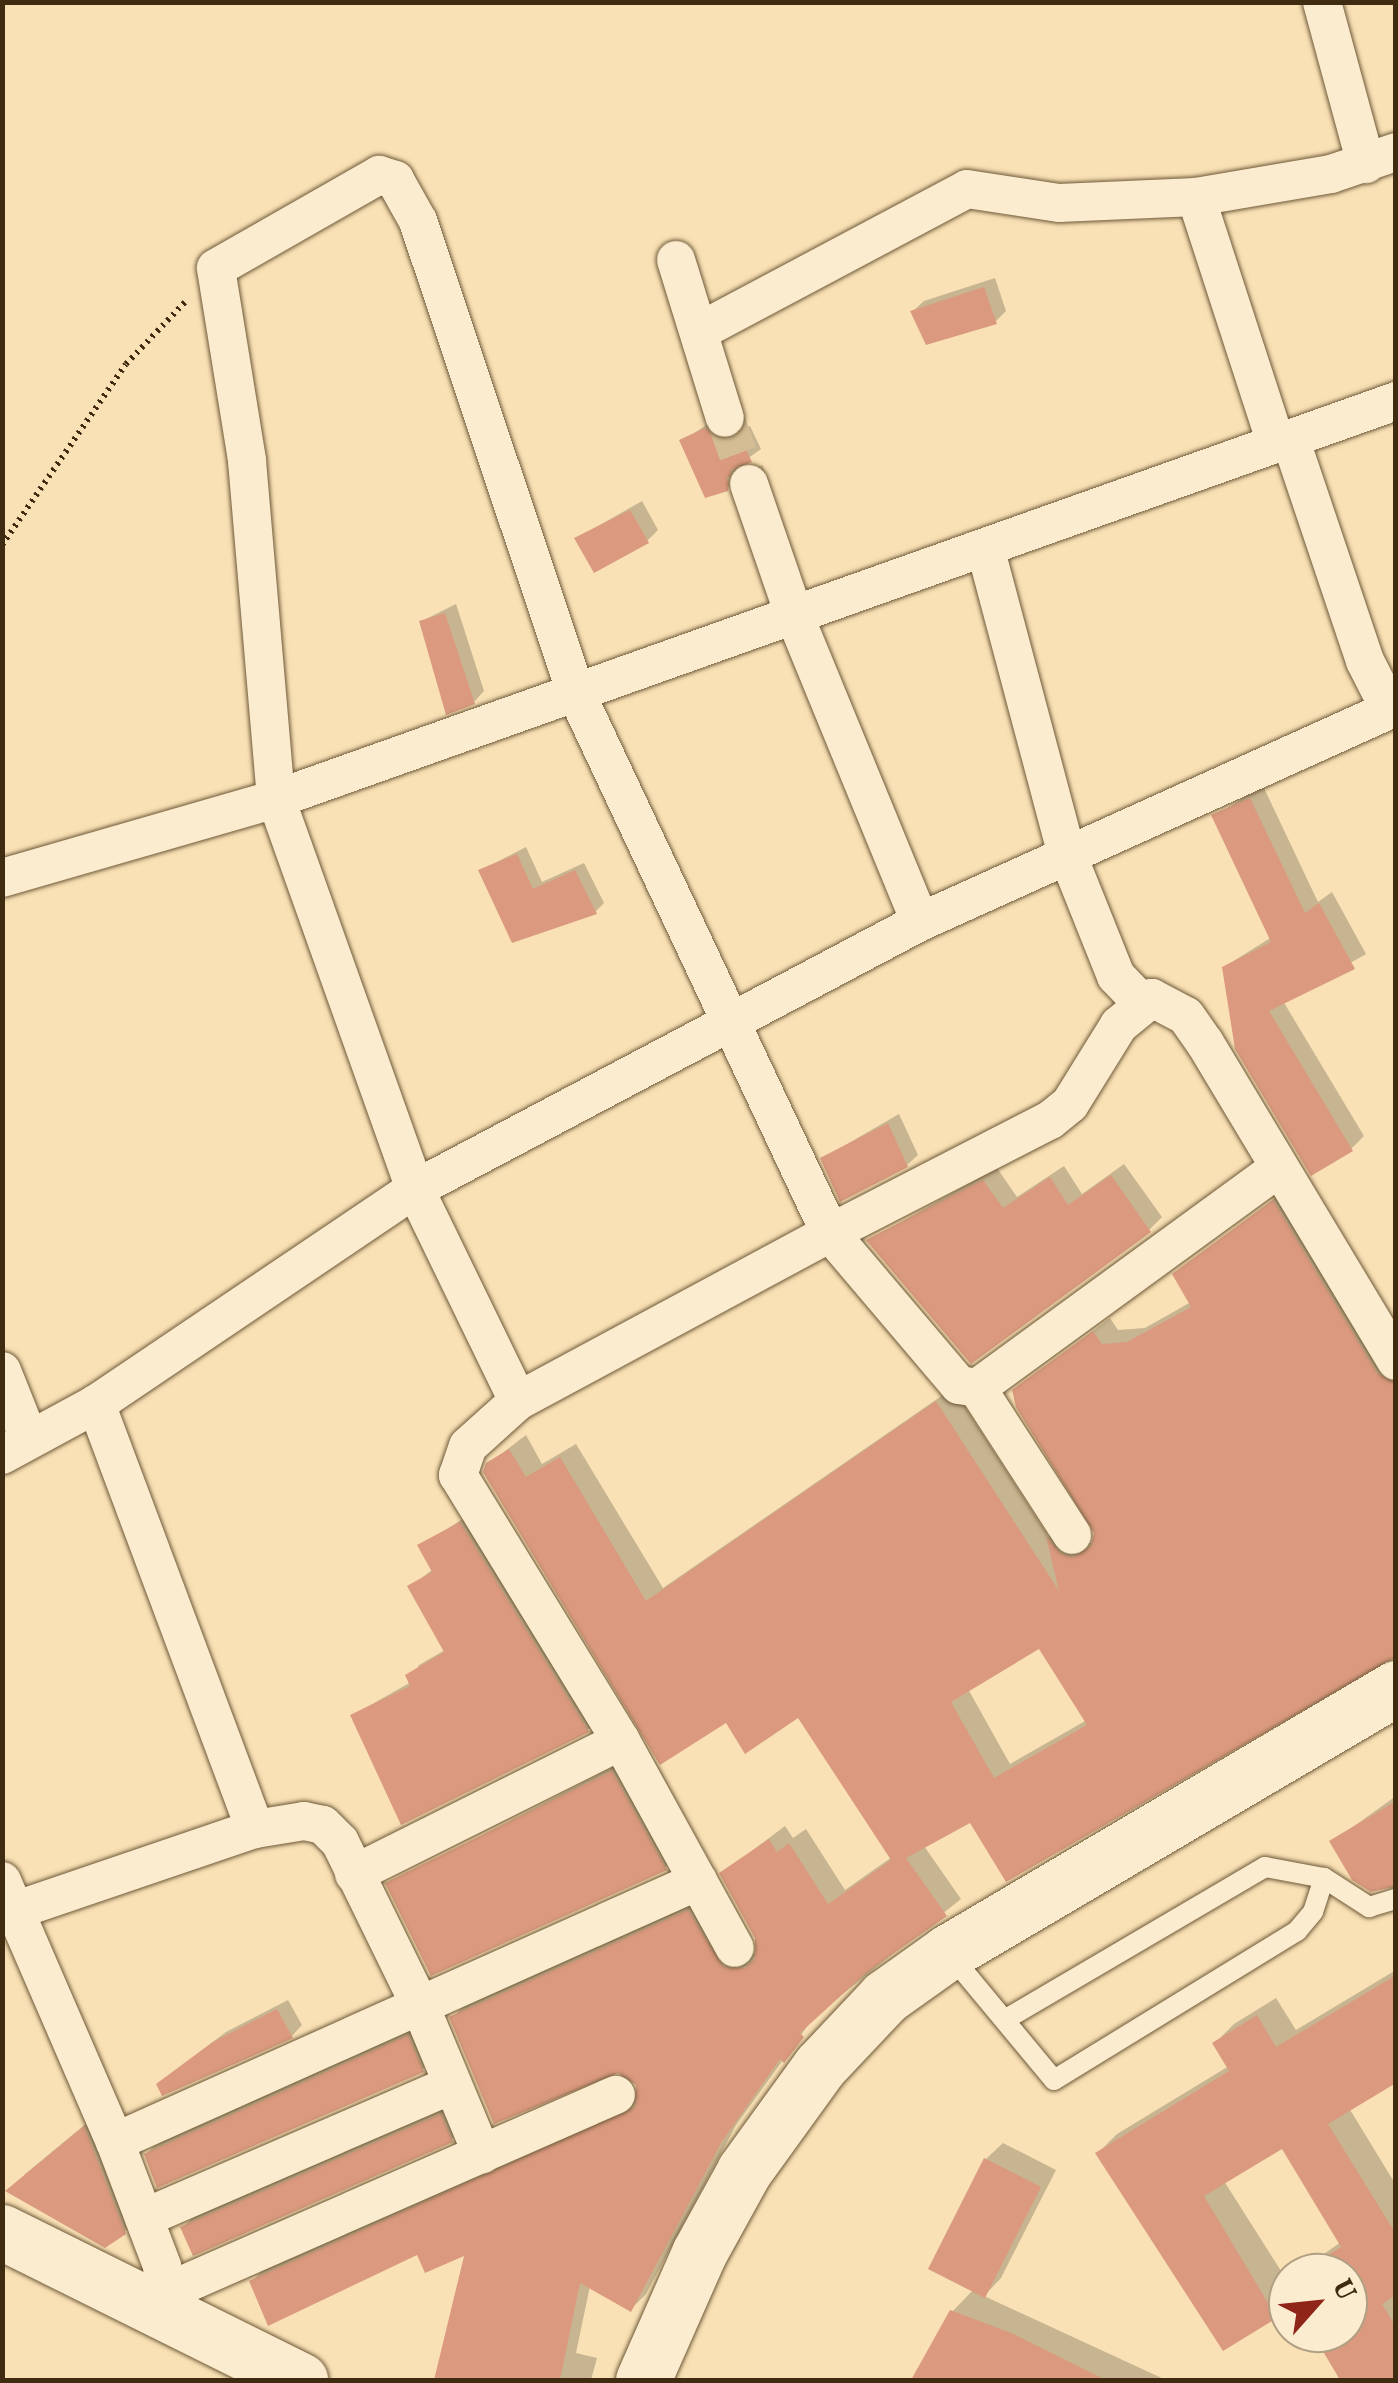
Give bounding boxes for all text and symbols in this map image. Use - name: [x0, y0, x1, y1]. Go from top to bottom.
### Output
- north arrow: [1268, 2253, 1368, 2353]
- text: U: [1322, 2273, 1365, 2307]

